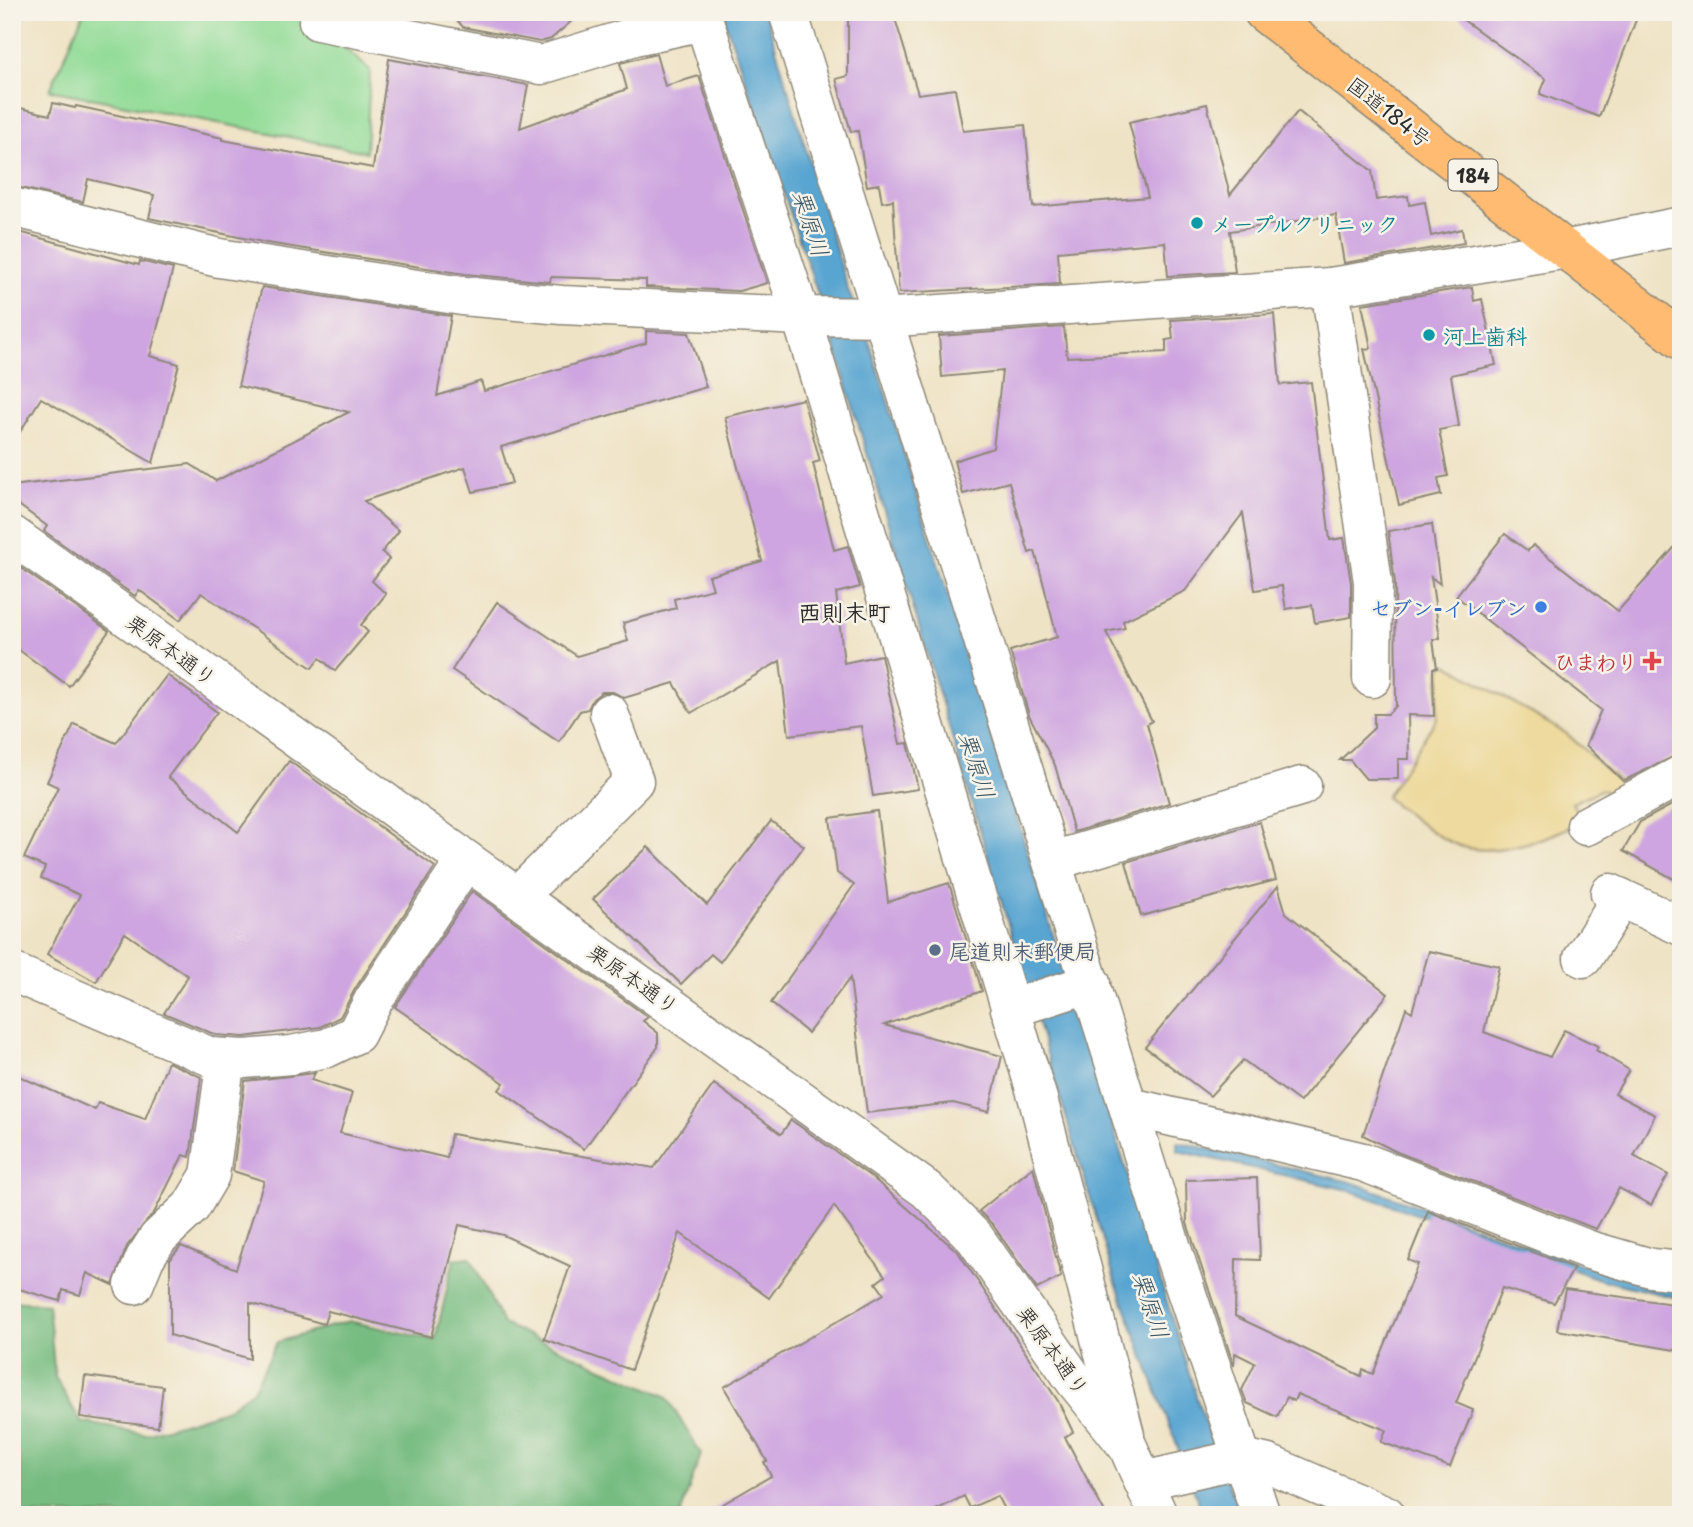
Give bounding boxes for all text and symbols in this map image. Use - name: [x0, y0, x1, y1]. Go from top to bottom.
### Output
- street label: 国道184号: [1341, 68, 1439, 154]
- road number: 184: [1448, 160, 1498, 190]
- water label: 栗原川: [785, 185, 839, 261]
- place label: メープルクリニック: [1211, 207, 1398, 239]
- marker: メープルクリニック: [1189, 215, 1205, 231]
- place label: 河上歯科: [1443, 319, 1527, 351]
- marker: 河上歯科: [1421, 327, 1437, 343]
- place label: セブン-イレブン: [1370, 591, 1527, 623]
- district label: 西則末町: [798, 594, 890, 629]
- marker: セブン-イレブン: [1533, 599, 1549, 615]
- street label: 栗原本通り: [120, 605, 224, 693]
- place label: ひまわり: [1554, 645, 1638, 677]
- marker: ひまわり: [1644, 653, 1660, 669]
- water label: 栗原川: [951, 727, 1005, 803]
- place label: 尾道則末郵便局: [949, 934, 1096, 966]
- street label: 栗原本通り: [582, 935, 686, 1021]
- marker: 尾道則末郵便局: [927, 942, 943, 958]
- water label: 栗原川: [1125, 1267, 1179, 1343]
- street label: 栗原本通り: [1010, 1298, 1098, 1402]

